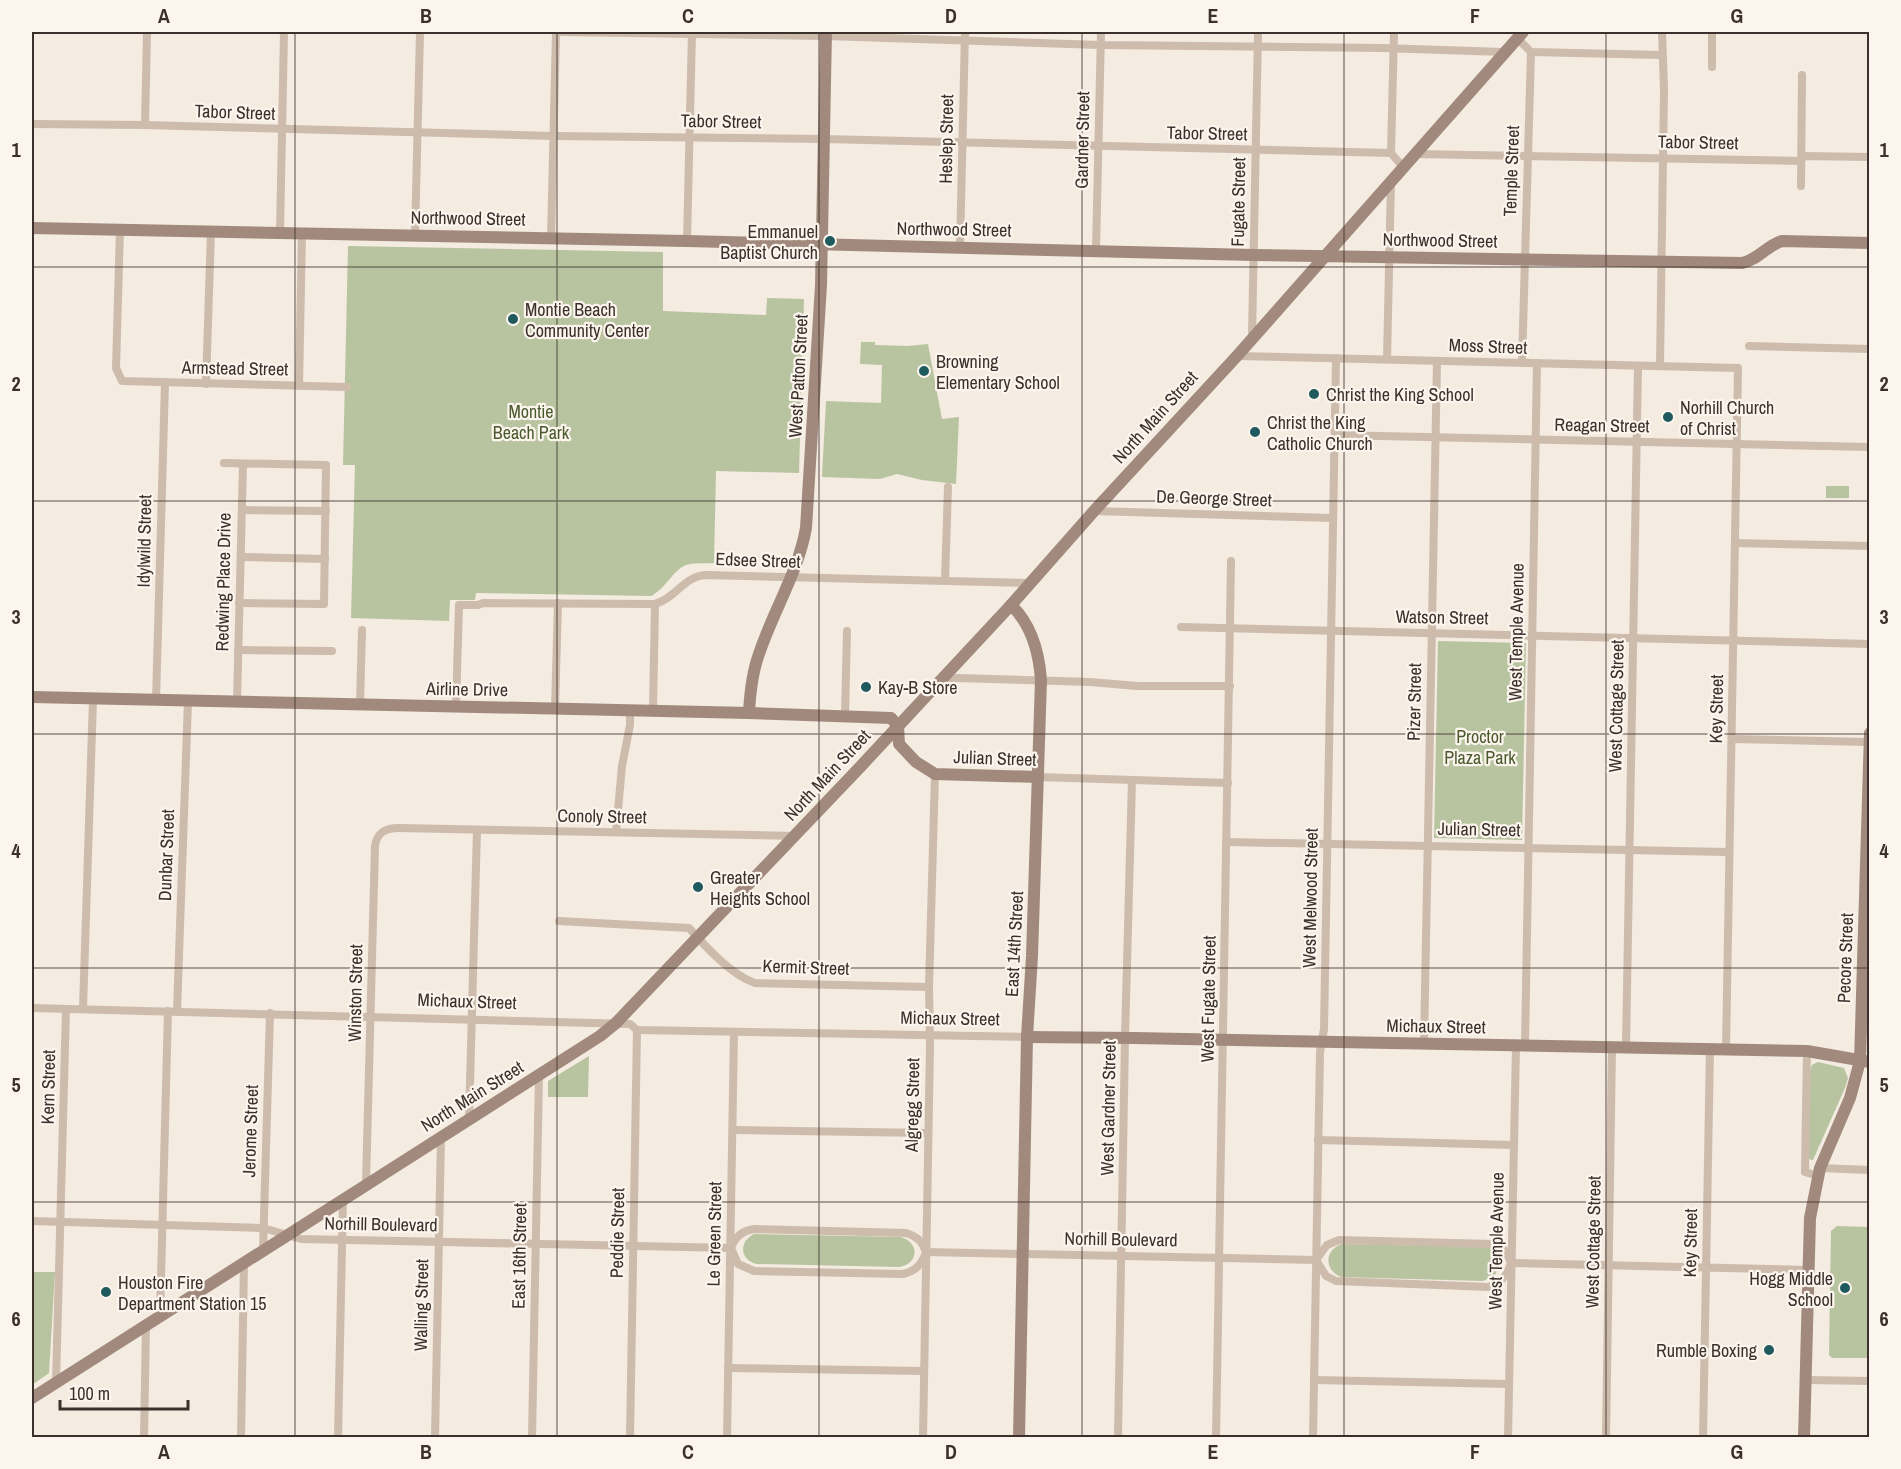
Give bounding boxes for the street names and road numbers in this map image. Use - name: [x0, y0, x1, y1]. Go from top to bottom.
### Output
- street label: Gardner Street: [1069, 91, 1095, 189]
- street label: Heslep Street: [933, 94, 959, 184]
- street label: Tabor Street: [194, 98, 276, 126]
- street label: Tabor Street: [680, 108, 762, 134]
- street label: Tabor Street: [1166, 120, 1248, 146]
- street label: Temple Street: [1497, 125, 1525, 217]
- street label: Tabor Street: [1657, 129, 1739, 155]
- street label: Fugate Street: [1225, 157, 1251, 247]
- street label: Northwood Street: [410, 204, 526, 232]
- street label: Northwood Street: [896, 215, 1012, 243]
- street label: Northwood Street: [1382, 226, 1498, 254]
- street label: West Patton Street: [782, 314, 814, 438]
- street label: Moss Street: [1448, 332, 1528, 360]
- street label: Armstead Street: [180, 355, 289, 381]
- street label: North Main Street: [1107, 365, 1203, 469]
- street label: Reagan Street: [1554, 412, 1650, 438]
- street label: De George Street: [1156, 483, 1272, 513]
- street label: Idylwild Street: [131, 494, 157, 588]
- street label: Redwing Place Drive: [209, 512, 237, 652]
- street label: Edsee Street: [715, 546, 801, 574]
- street label: West Temple Avenue: [1502, 563, 1530, 701]
- street label: Watson Street: [1395, 604, 1489, 630]
- street label: West Cottage Street: [1602, 639, 1630, 773]
- street label: Pizer Street: [1401, 663, 1427, 741]
- street label: Key Street: [1703, 674, 1729, 744]
- street label: Airline Drive: [425, 676, 508, 702]
- street label: North Main Street: [778, 724, 876, 826]
- street label: Julian Street: [953, 744, 1037, 772]
- street label: Conoly Street: [557, 803, 647, 829]
- street label: Dunbar Street: [152, 809, 180, 901]
- street label: Julian Street: [1437, 816, 1521, 842]
- street label: West Melwood Street: [1296, 828, 1324, 968]
- street label: East 14th Street: [999, 890, 1029, 998]
- street label: Pecore Street: [1831, 912, 1859, 1004]
- street label: West Fugate Street: [1194, 935, 1222, 1063]
- street label: Winston Street: [342, 944, 368, 1042]
- street label: Kermit Street: [762, 953, 850, 981]
- street label: Michaux Street: [417, 987, 517, 1015]
- street label: Michaux Street: [900, 1005, 1000, 1031]
- street label: Michaux Street: [1386, 1013, 1486, 1039]
- street label: West Gardner Street: [1094, 1040, 1122, 1176]
- street label: Kern Street: [35, 1049, 61, 1125]
- street label: North Main Street: [416, 1055, 528, 1137]
- street label: Algregg Street: [899, 1058, 925, 1153]
- street label: Jerome Street: [236, 1084, 264, 1178]
- street label: West Temple Avenue: [1482, 1172, 1510, 1310]
- street label: West Cottage Street: [1579, 1175, 1607, 1309]
- street label: Le Green Street: [701, 1181, 727, 1287]
- street label: Peddie Street: [604, 1188, 630, 1278]
- street label: East 16th Street: [506, 1203, 532, 1309]
- street label: Key Street: [1677, 1208, 1703, 1278]
- street label: Norhill Boulevard: [324, 1211, 438, 1237]
- street label: Norhill Boulevard: [1064, 1226, 1178, 1252]
- street label: Walling Street: [408, 1259, 434, 1351]

